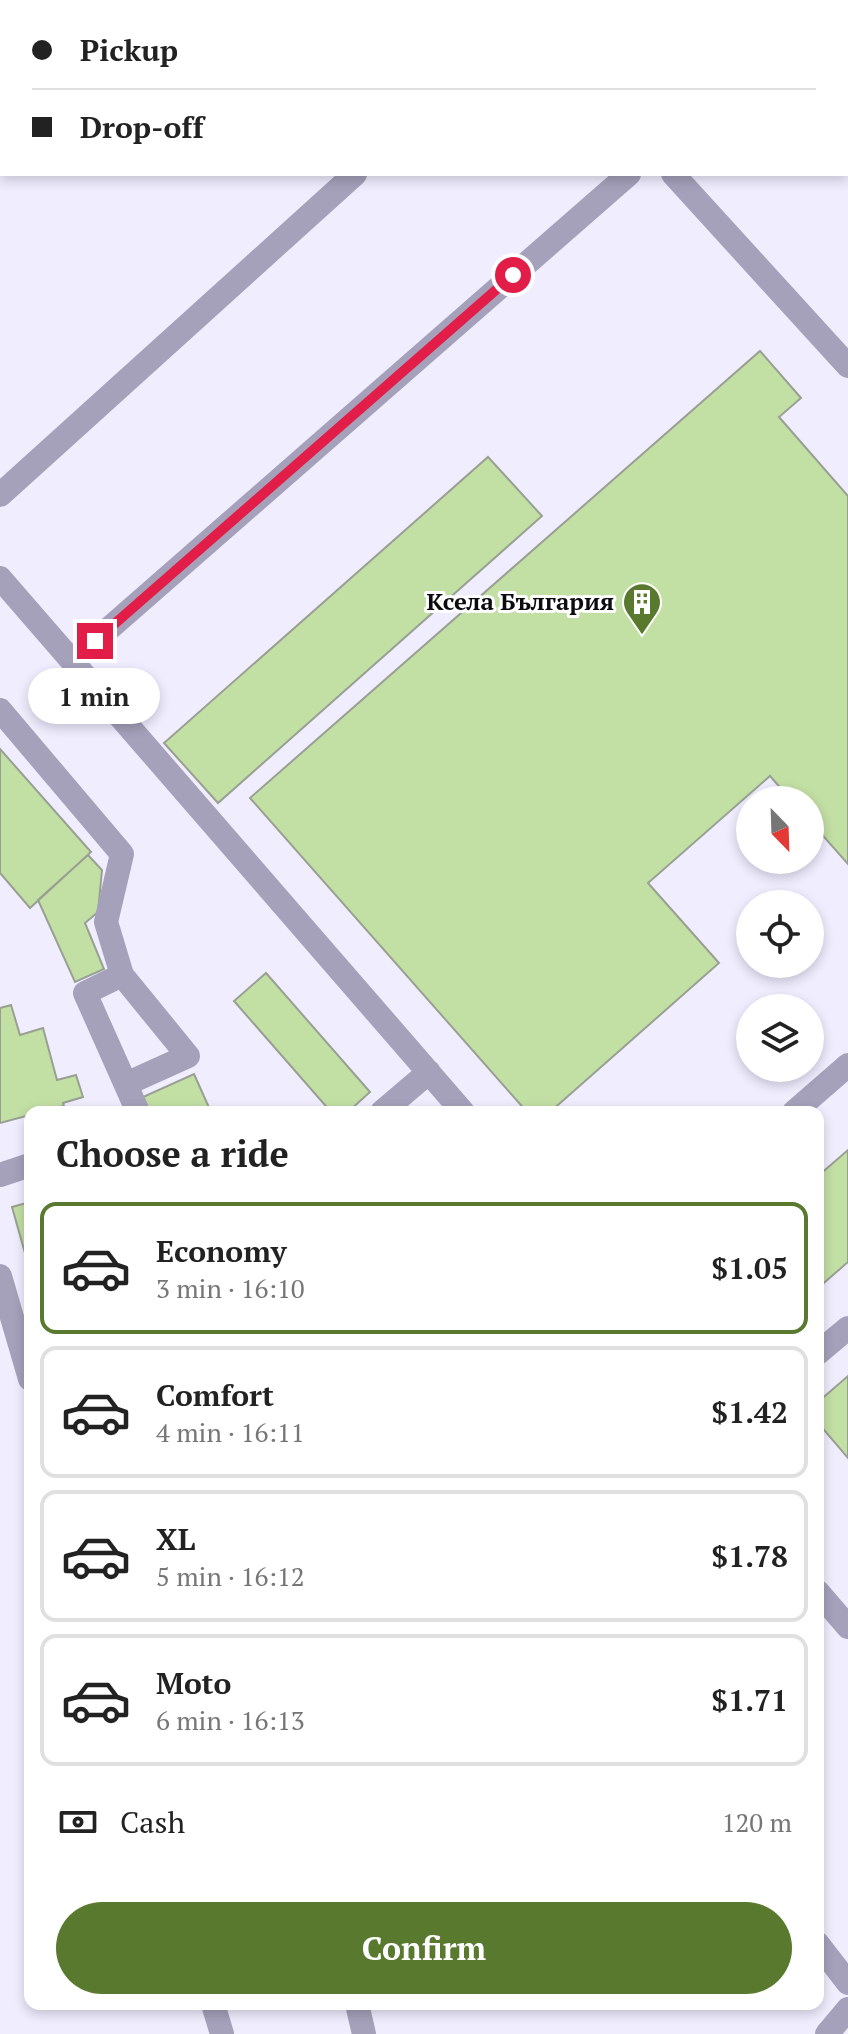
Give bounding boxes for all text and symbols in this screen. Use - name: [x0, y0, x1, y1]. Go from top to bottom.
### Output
- text: Pickup: [80, 30, 178, 70]
- text: Drop-off: [80, 107, 204, 147]
- route start: [495, 257, 531, 293]
- building icon: Ксела България: [621, 581, 663, 636]
- place label: Ксела България: [427, 585, 614, 617]
- route end: [77, 623, 113, 659]
- callout: 1 min: [29, 669, 161, 725]
- text: 1 min: [58, 679, 130, 713]
- north arrow: [736, 786, 824, 874]
- map controls: [736, 786, 824, 1082]
- button: locate: [736, 890, 824, 978]
- button: layers: [736, 994, 824, 1082]
- text: Choose a ride: [56, 1130, 289, 1177]
- text: Economy: [156, 1231, 287, 1271]
- icon: car: [60, 1232, 132, 1304]
- text: $1.05: [711, 1248, 788, 1288]
- text: 3 min · 16:10: [156, 1271, 305, 1305]
- text: Comfort: [156, 1375, 274, 1415]
- icon: car: [60, 1376, 132, 1448]
- text: $1.42: [711, 1392, 788, 1432]
- text: 4 min · 16:11: [156, 1415, 305, 1449]
- text: XL: [156, 1519, 195, 1559]
- icon: car: [60, 1520, 132, 1592]
- text: $1.78: [711, 1536, 788, 1576]
- text: 5 min · 16:12: [156, 1559, 305, 1593]
- text: Moto: [156, 1663, 231, 1703]
- icon: car: [60, 1664, 132, 1736]
- text: $1.71: [711, 1680, 788, 1720]
- text: 6 min · 16:13: [156, 1703, 305, 1737]
- icon: cash: [56, 1800, 100, 1844]
- text: Cash: [120, 1802, 185, 1842]
- text: 120 m: [722, 1805, 792, 1839]
- button: Confirm: [56, 1902, 792, 1994]

